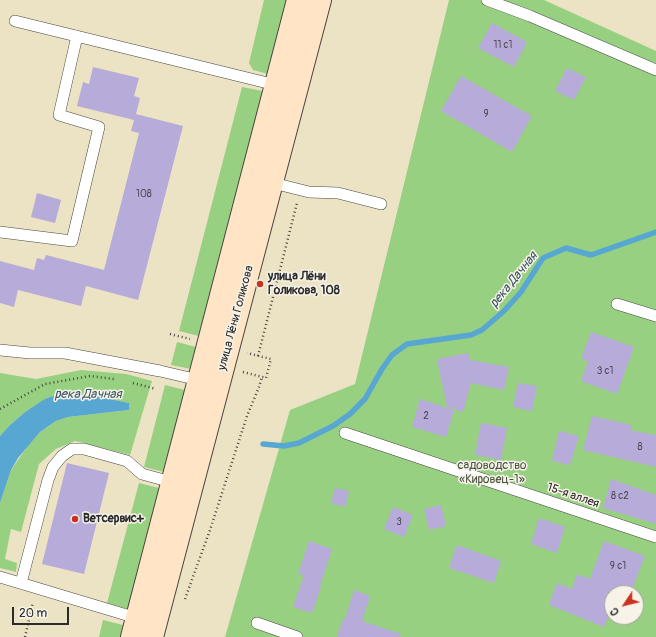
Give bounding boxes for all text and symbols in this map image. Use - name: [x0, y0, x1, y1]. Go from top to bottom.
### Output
- house number: 11 с1: [494, 39, 512, 51]
- house number: 9: [483, 108, 489, 120]
- house number: 108: [136, 188, 152, 200]
- water label: река Дачная: [487, 249, 541, 311]
- street label: улица Лёни Голикова: [215, 264, 257, 372]
- place label: улица Лёни Голикова, 108: [268, 270, 340, 298]
- marker: улица Лёни Голикова, 108: [255, 279, 265, 289]
- house number: 3 с1: [597, 365, 613, 377]
- water label: река Дачная: [54, 387, 122, 403]
- house number: 2: [423, 410, 429, 422]
- house number: 8: [637, 441, 643, 453]
- park label: садоводство «Кировец-1»: [457, 459, 527, 487]
- street label: 15-я аллея: [545, 480, 601, 512]
- house number: 8 с2: [611, 490, 629, 502]
- place label: Ветсервис+: [83, 512, 144, 526]
- marker: Ветсервис+: [70, 514, 80, 524]
- house number: 3: [396, 516, 402, 528]
- house number: 9 с1: [610, 560, 626, 572]
- north arrow: [604, 585, 644, 625]
- scale bar: [14, 599, 71, 625]
- text: С: [607, 605, 622, 618]
- text: 20 m: [19, 606, 47, 621]

